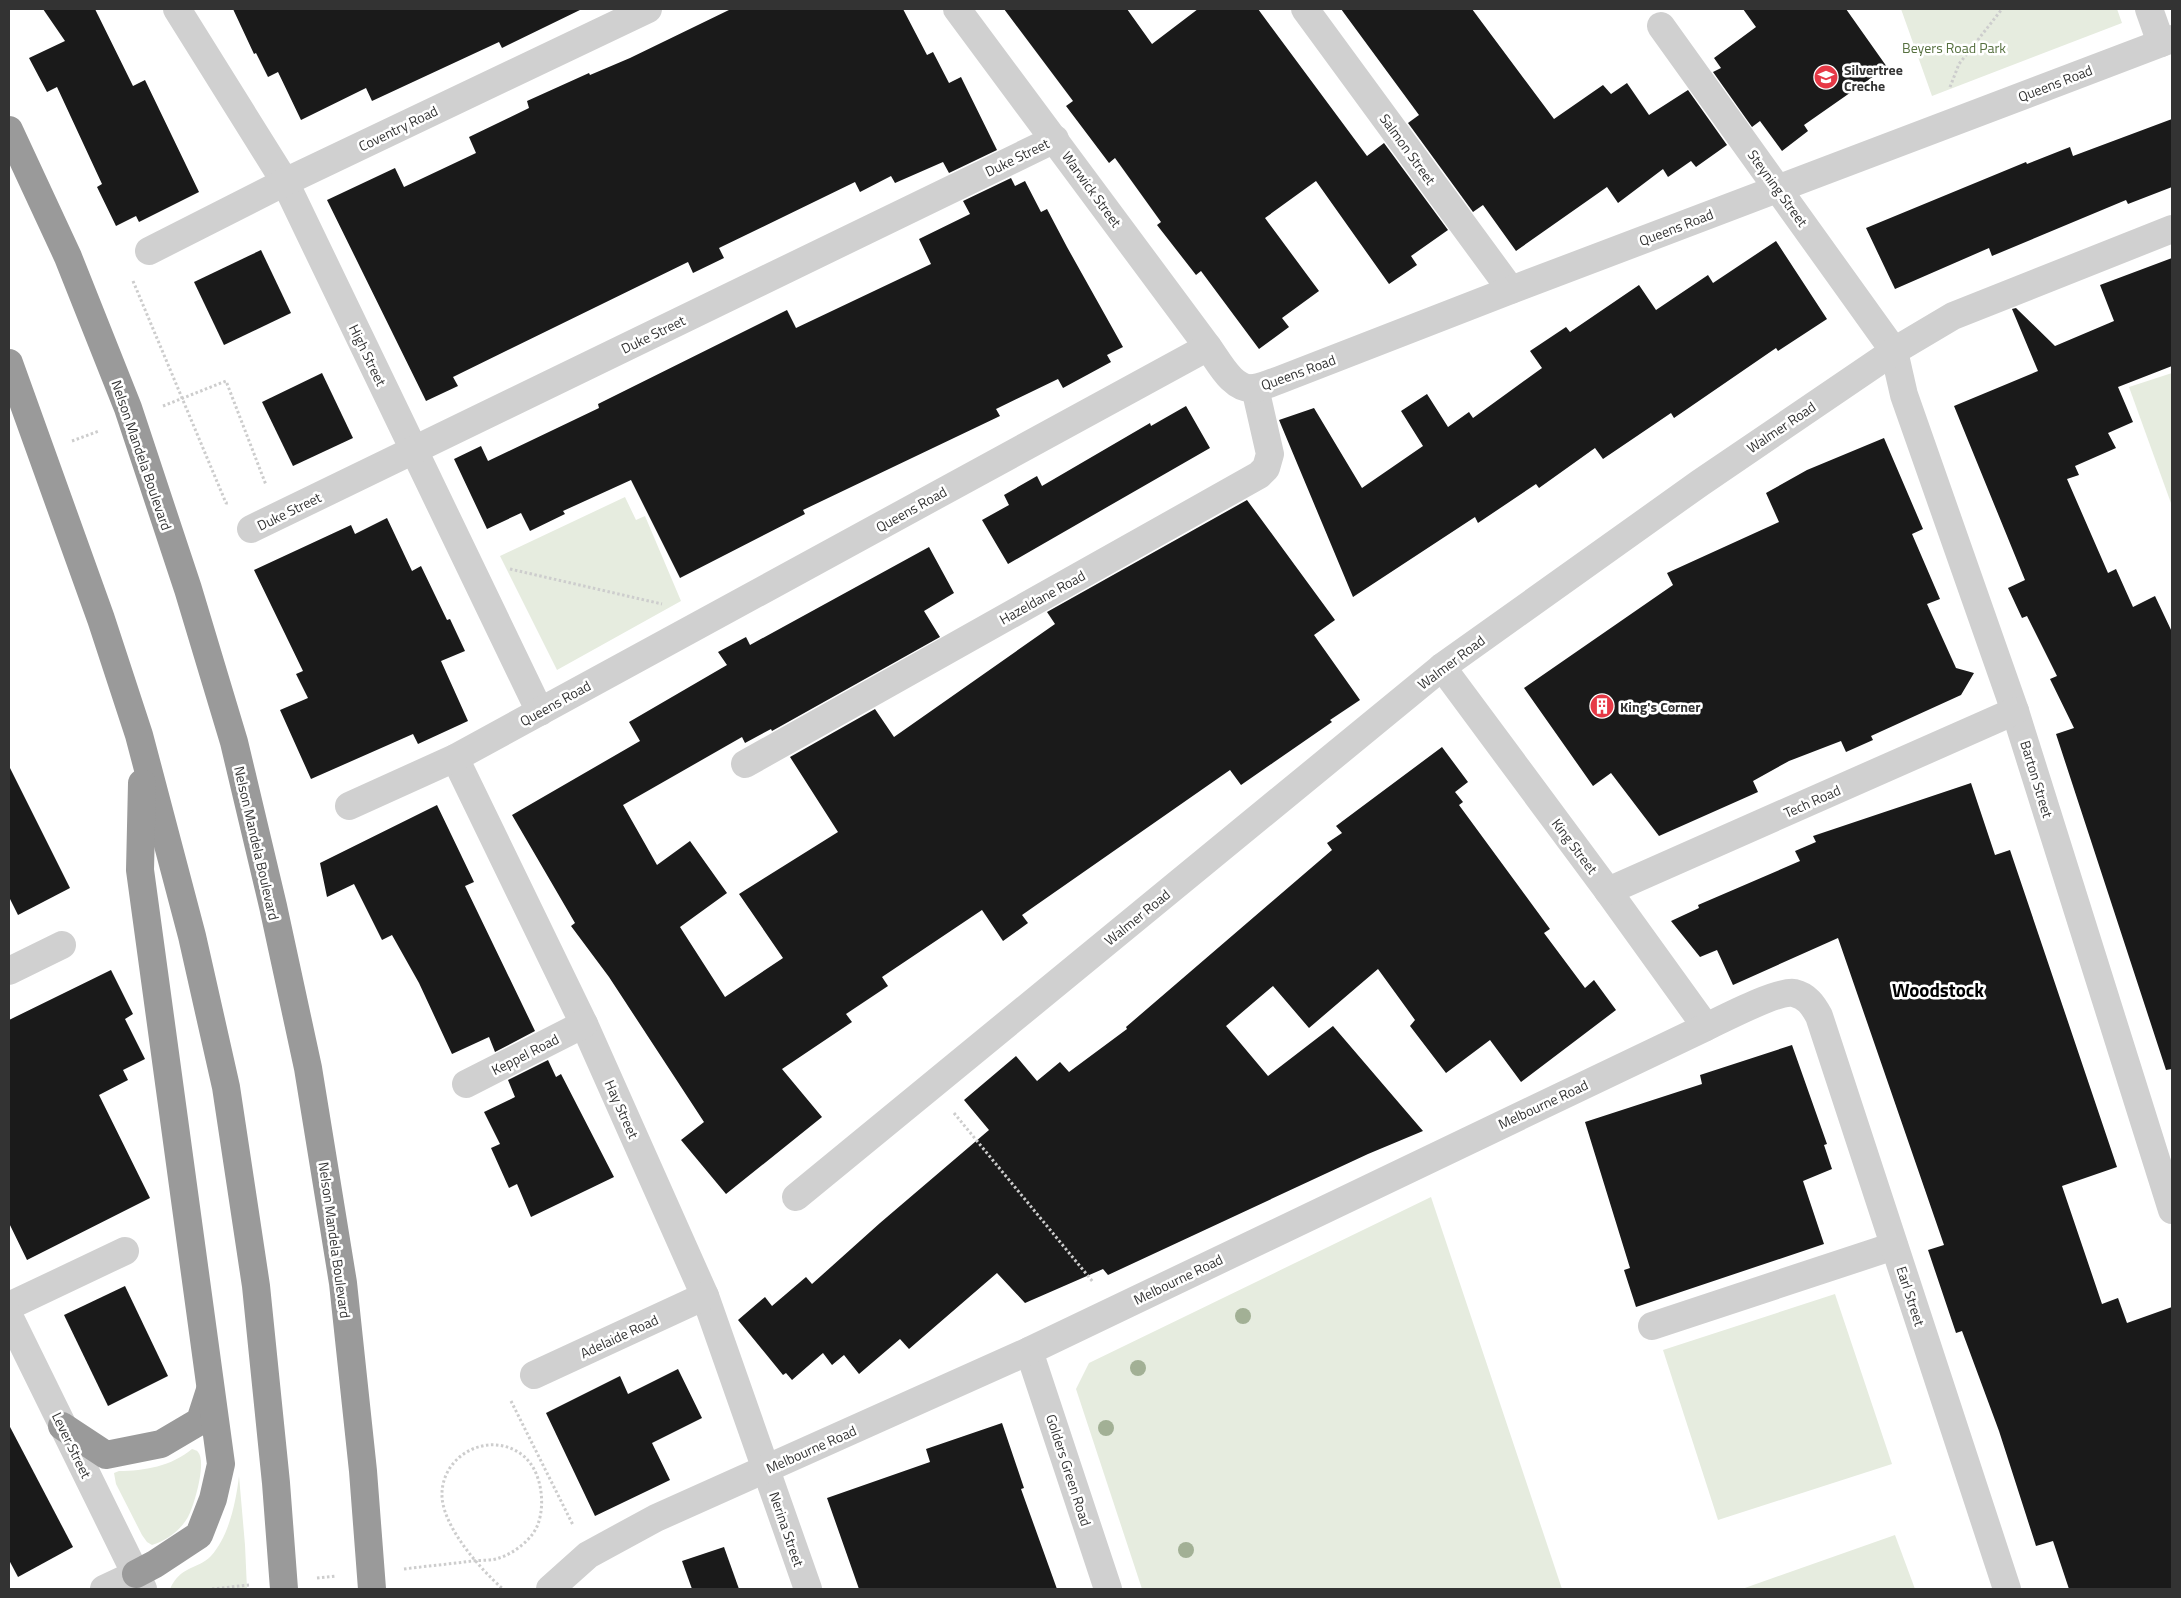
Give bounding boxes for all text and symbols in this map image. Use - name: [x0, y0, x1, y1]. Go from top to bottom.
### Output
- park label: Beyers Road Park: [1902, 37, 2006, 58]
- place label: Silvertree Creche: [1844, 59, 1903, 96]
- street label: Queens Road: [2015, 59, 2095, 107]
- school or university icon: Silvertree Creche: [1813, 64, 1839, 90]
- street label: Coventry Road: [355, 100, 441, 156]
- street label: Salmon Street: [1375, 109, 1441, 189]
- street label: Duke Street: [981, 132, 1053, 182]
- street label: Steyning Street: [1743, 145, 1813, 231]
- street label: Warwick Street: [1057, 147, 1127, 232]
- street label: Queens Road: [1636, 203, 1716, 251]
- street label: Duke Street: [617, 309, 689, 359]
- street label: High Street: [344, 321, 392, 390]
- street label: Queens Road: [1258, 349, 1338, 395]
- street label: Nelson Mandela Boulevard: [106, 377, 178, 533]
- street label: Walmer Road: [1742, 396, 1820, 458]
- street label: Queens Road: [872, 481, 950, 537]
- street label: Duke Street: [253, 486, 325, 536]
- street label: Hazeldane Road: [995, 565, 1089, 629]
- street label: Walmer Road: [1413, 630, 1489, 694]
- street label: Queens Road: [516, 675, 594, 731]
- building icon: King's Corner: [1589, 693, 1615, 719]
- place label: King's Corner: [1620, 696, 1700, 717]
- street label: Barton Street: [2015, 738, 2059, 820]
- street label: Nelson Mandela Boulevard: [229, 764, 285, 922]
- street label: Tech Road: [1780, 779, 1844, 823]
- street label: King Street: [1547, 814, 1603, 878]
- street label: Walmer Road: [1100, 884, 1174, 950]
- district label: Woodstock: [1892, 975, 1984, 1004]
- street label: Keppel Road: [488, 1028, 562, 1080]
- street label: Melbourne Road: [1495, 1074, 1591, 1134]
- street label: Hay Street: [600, 1076, 644, 1142]
- street label: Nelson Mandela Boulevard: [314, 1160, 356, 1320]
- street label: Melbourne Road: [1130, 1248, 1226, 1310]
- street label: Earl Street: [1891, 1263, 1931, 1329]
- street label: Adelaide Road: [577, 1309, 661, 1363]
- street label: Lever Street: [47, 1408, 97, 1482]
- street label: Golders Green Road: [1041, 1411, 1097, 1529]
- street label: Melbourne Road: [762, 1420, 860, 1478]
- street label: Nerina Street: [764, 1489, 810, 1569]

